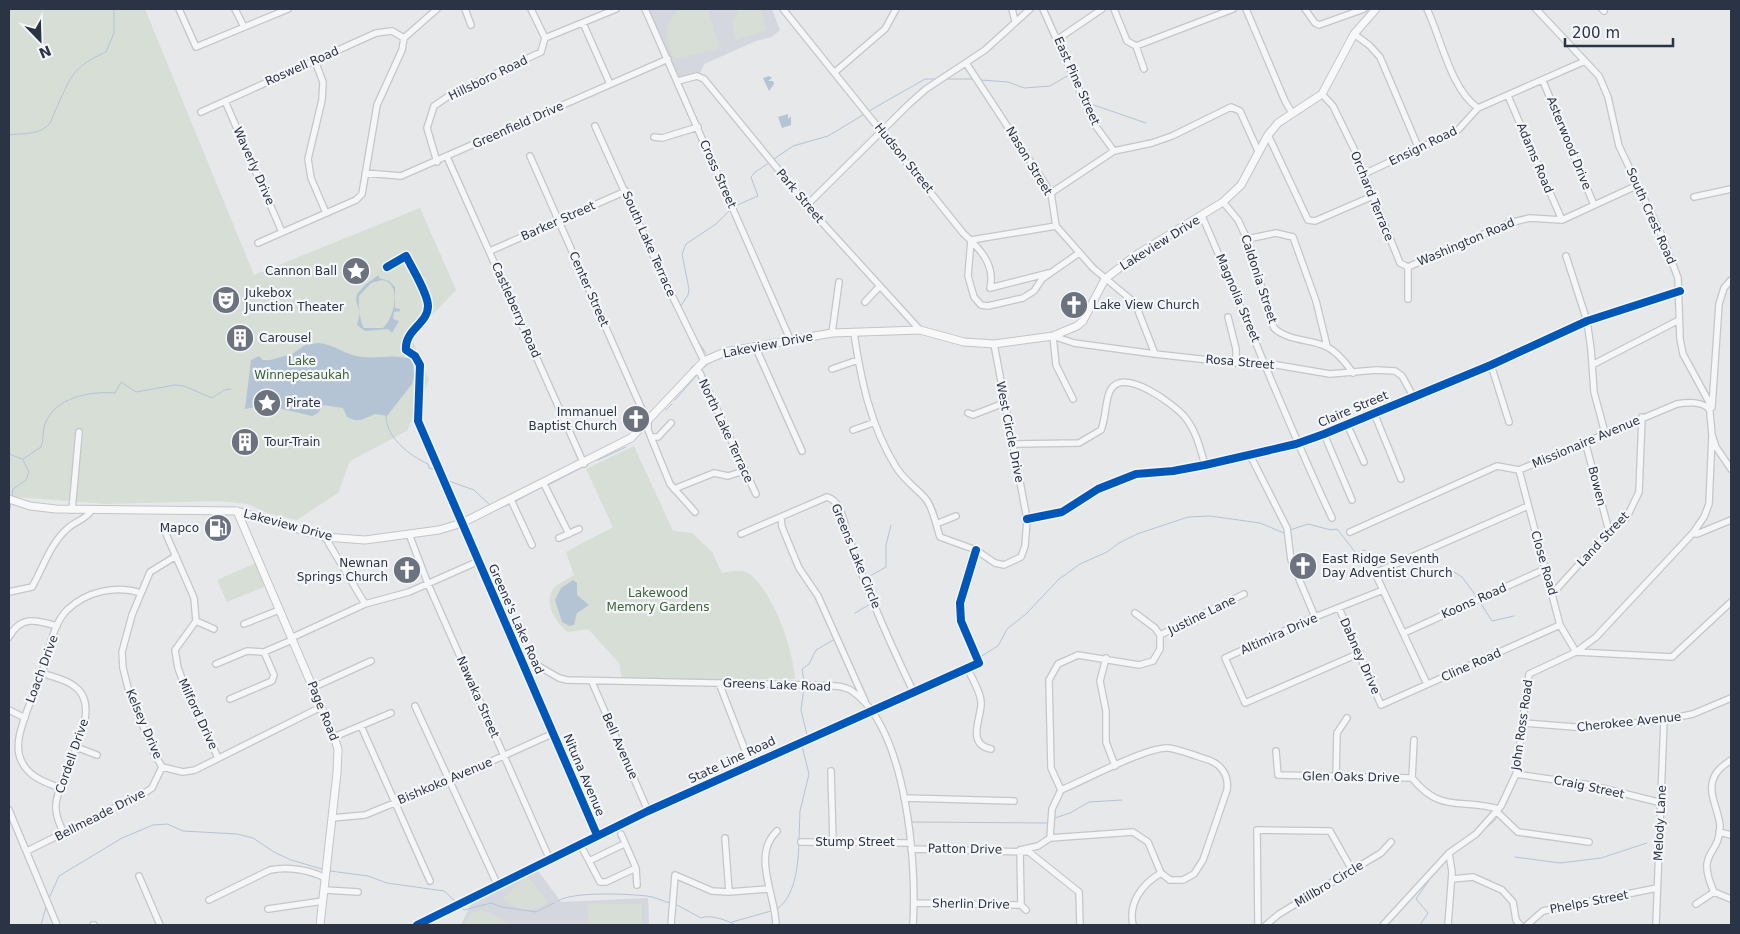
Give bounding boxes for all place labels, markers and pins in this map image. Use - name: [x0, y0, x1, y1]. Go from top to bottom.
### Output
- place icon: Cannon Ball: [341, 256, 371, 286]
- place label: Cannon Ball: [265, 264, 337, 278]
- theatre icon: Jukebox Junction Theater: [211, 285, 241, 315]
- place label: Jukebox Junction Theater: [244, 286, 344, 314]
- church icon: Lake View Church: [1059, 290, 1089, 320]
- place label: Lake View Church: [1093, 298, 1200, 312]
- building icon: Carousel: [225, 323, 255, 353]
- place label: Carousel: [259, 331, 311, 345]
- place icon: Pirate: [252, 388, 282, 418]
- place label: Pirate: [286, 396, 321, 410]
- church icon: Immanuel Baptist Church: [621, 404, 651, 434]
- place label: Immanuel Baptist Church: [529, 405, 617, 433]
- building icon: Tour-Train: [230, 427, 260, 457]
- place label: Tour-Train: [263, 435, 320, 449]
- fuel station icon: Mapco: [203, 513, 233, 543]
- place label: Mapco: [160, 521, 199, 535]
- church icon: East Ridge Seventh Day Adventist Church: [1288, 551, 1318, 581]
- place label: East Ridge Seventh Day Adventist Church: [1322, 552, 1453, 580]
- church icon: Newnan Springs Church: [392, 555, 422, 585]
- place label: Newnan Springs Church: [297, 556, 388, 584]

